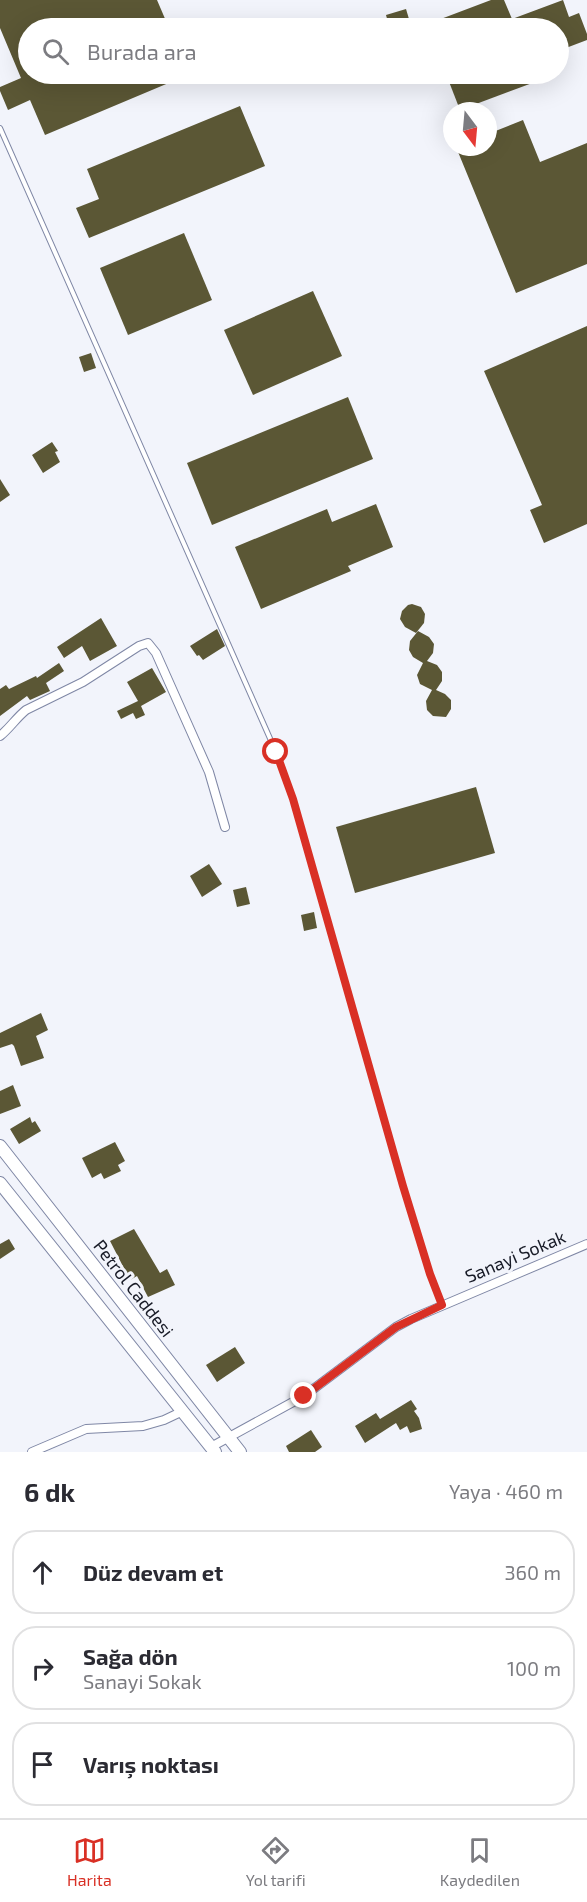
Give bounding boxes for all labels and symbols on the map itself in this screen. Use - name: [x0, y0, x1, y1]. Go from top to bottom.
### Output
- north arrow: [443, 102, 497, 156]
- route start: [262, 738, 288, 764]
- street label: Sanayi Sokak: [462, 1225, 568, 1287]
- street label: Petrol Caddesi: [89, 1235, 179, 1341]
- route end: [290, 1382, 316, 1408]

